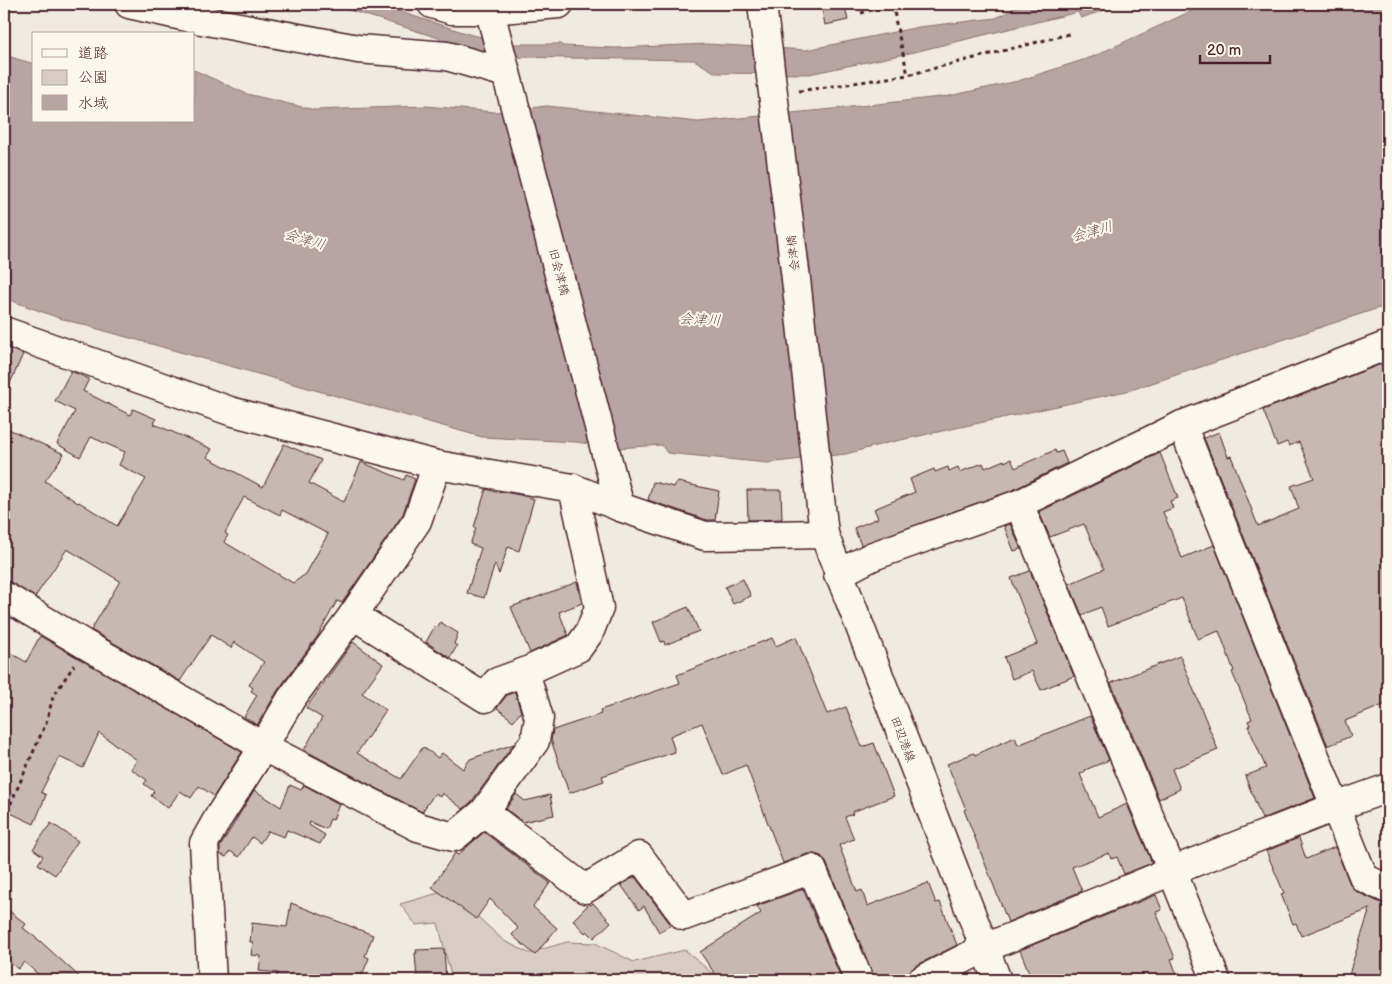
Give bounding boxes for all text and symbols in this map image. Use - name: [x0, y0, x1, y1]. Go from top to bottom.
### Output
- legend: [32, 32, 195, 122]
- scale bar: [1200, 32, 1270, 64]
- text: 20 m: [1207, 41, 1241, 60]
- text: 道路: [78, 44, 108, 63]
- text: 公園: [78, 68, 108, 87]
- text: 水域: [78, 94, 108, 113]
- water label: 会津川: [1070, 218, 1115, 245]
- water label: 会津川: [282, 226, 327, 253]
- street label: 会津橋: [784, 234, 803, 272]
- street label: 旧会津橋: [545, 247, 572, 297]
- water label: 会津川: [679, 310, 721, 329]
- street label: 田辺港線: [887, 714, 918, 764]

